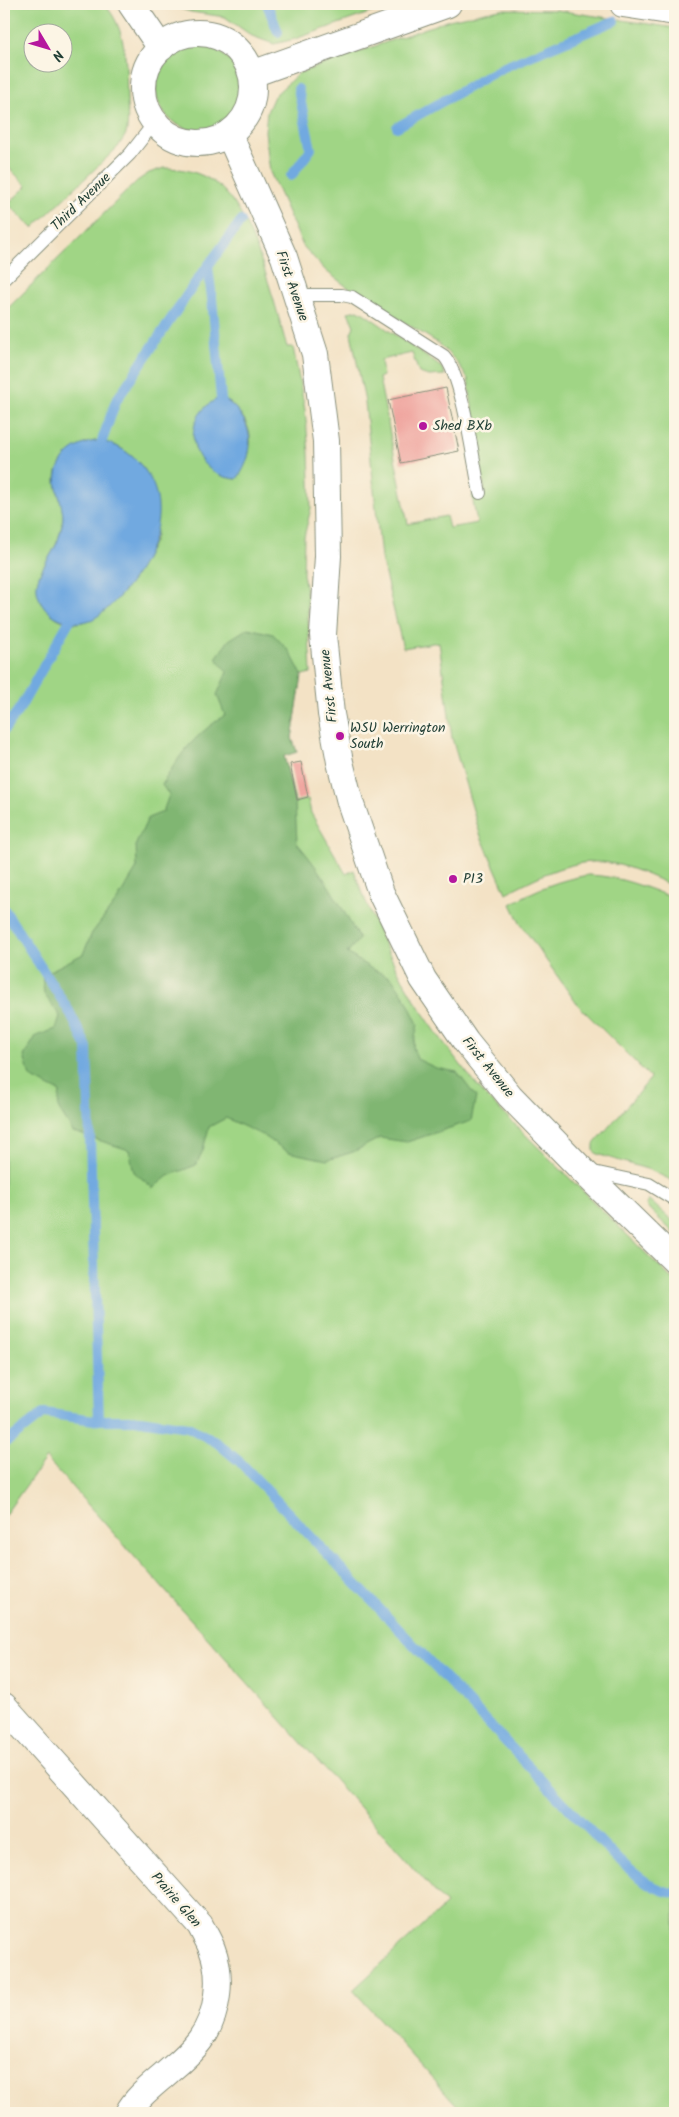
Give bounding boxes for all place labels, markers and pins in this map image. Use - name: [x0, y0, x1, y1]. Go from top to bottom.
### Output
- place label: Shed BXb: [433, 415, 492, 437]
- marker: Shed BXb: [417, 420, 429, 432]
- place label: WSU Werrington South: [350, 717, 446, 755]
- marker: WSU Werrington South: [334, 730, 346, 742]
- place label: P13: [463, 868, 483, 890]
- marker: P13: [447, 873, 459, 885]

